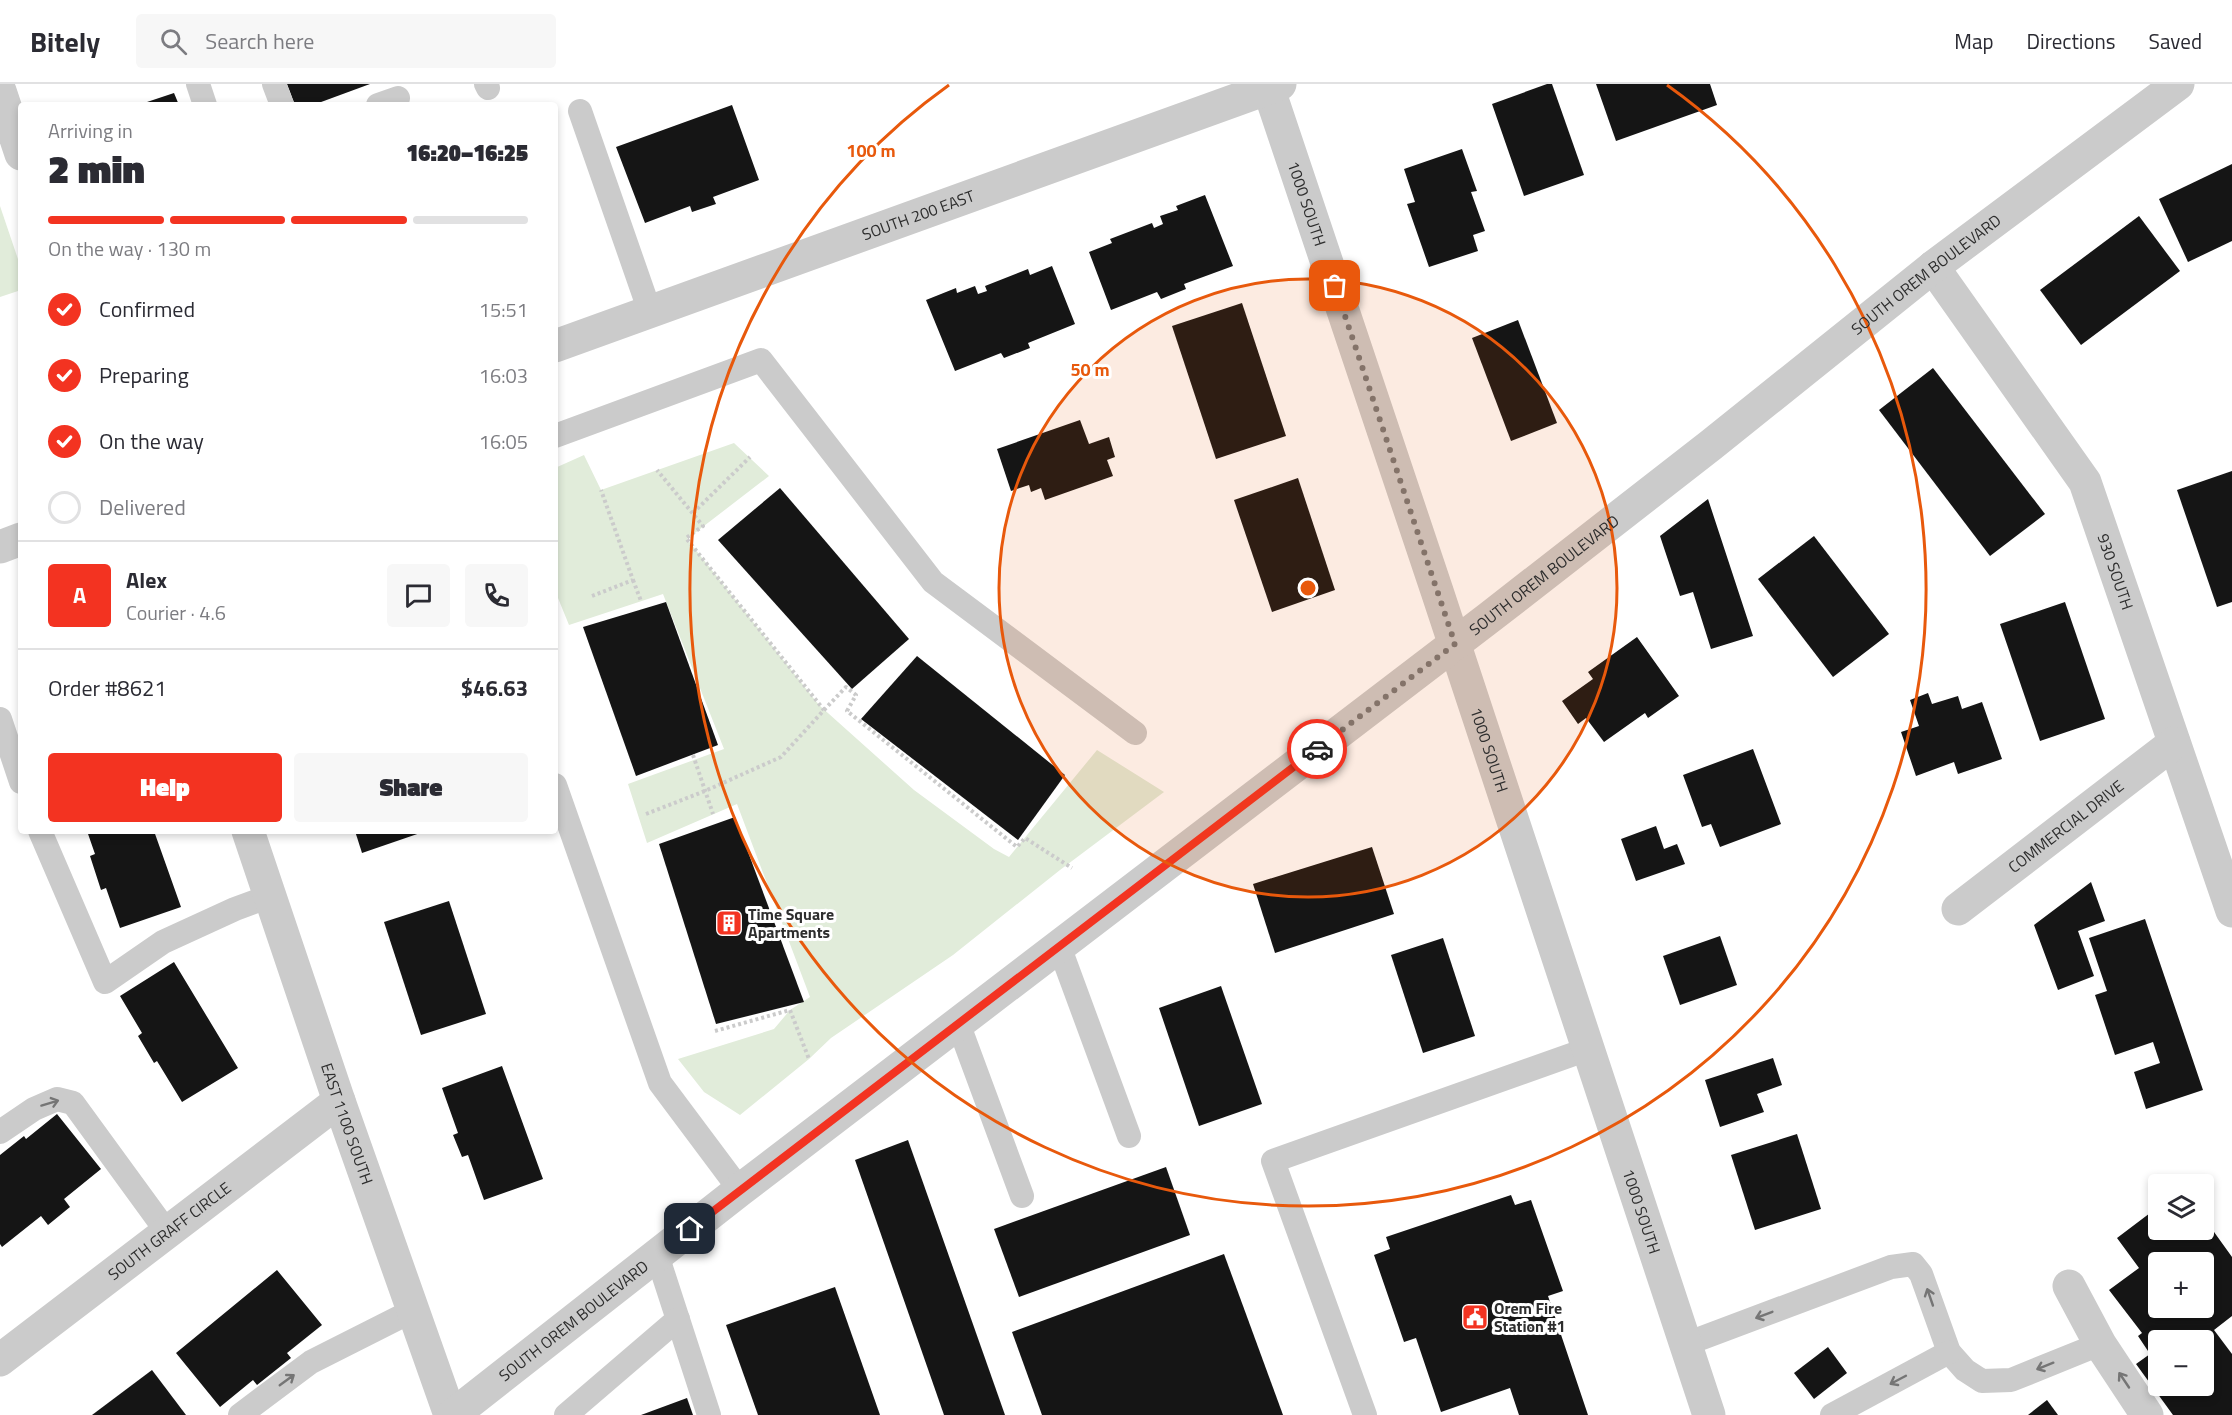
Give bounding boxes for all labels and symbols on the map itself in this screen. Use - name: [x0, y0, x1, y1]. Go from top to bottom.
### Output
- text: 100 m: [846, 137, 896, 164]
- street label: 1000 SOUTH: [1282, 158, 1332, 249]
- street label: SOUTH 200 EAST: [858, 183, 978, 246]
- street label: SOUTH OREM BOULEVARD: [1846, 208, 2006, 340]
- pin: [1309, 260, 1360, 311]
- text: 50 m: [1070, 356, 1110, 383]
- street label: SOUTH OREM BOULEVARD: [1464, 509, 1624, 641]
- street label: 930 SOUTH: [2092, 530, 2140, 613]
- centre of rings: [1298, 578, 1318, 598]
- street label: 1000 SOUTH: [1464, 704, 1515, 795]
- courier: [1287, 719, 1347, 779]
- street label: COMMERCIAL DRIVE: [2003, 774, 2129, 878]
- place label: Time Square Apartments: [748, 902, 834, 944]
- building icon: Time Square Apartments: [714, 908, 744, 938]
- street label: EAST 1100 SOUTH: [315, 1060, 380, 1188]
- one-way arrow: [40, 1097, 59, 1108]
- street label: 1000 SOUTH: [1617, 1166, 1667, 1257]
- street label: SOUTH GRAFF CIRCLE: [103, 1176, 236, 1286]
- pin: [664, 1203, 715, 1254]
- street label: SOUTH OREM BOULEVARD: [493, 1254, 653, 1387]
- one-way arrow: [1923, 1288, 1934, 1307]
- place label: Orem Fire Station #1: [1494, 1296, 1565, 1338]
- public building icon: Orem Fire Station #1: [1460, 1302, 1490, 1332]
- one-way arrow: [1755, 1310, 1774, 1321]
- one-way arrow: [2037, 1361, 2055, 1372]
- one-way arrow: [2117, 1371, 2130, 1388]
- one-way arrow: [278, 1374, 294, 1386]
- one-way arrow: [1889, 1375, 1907, 1386]

